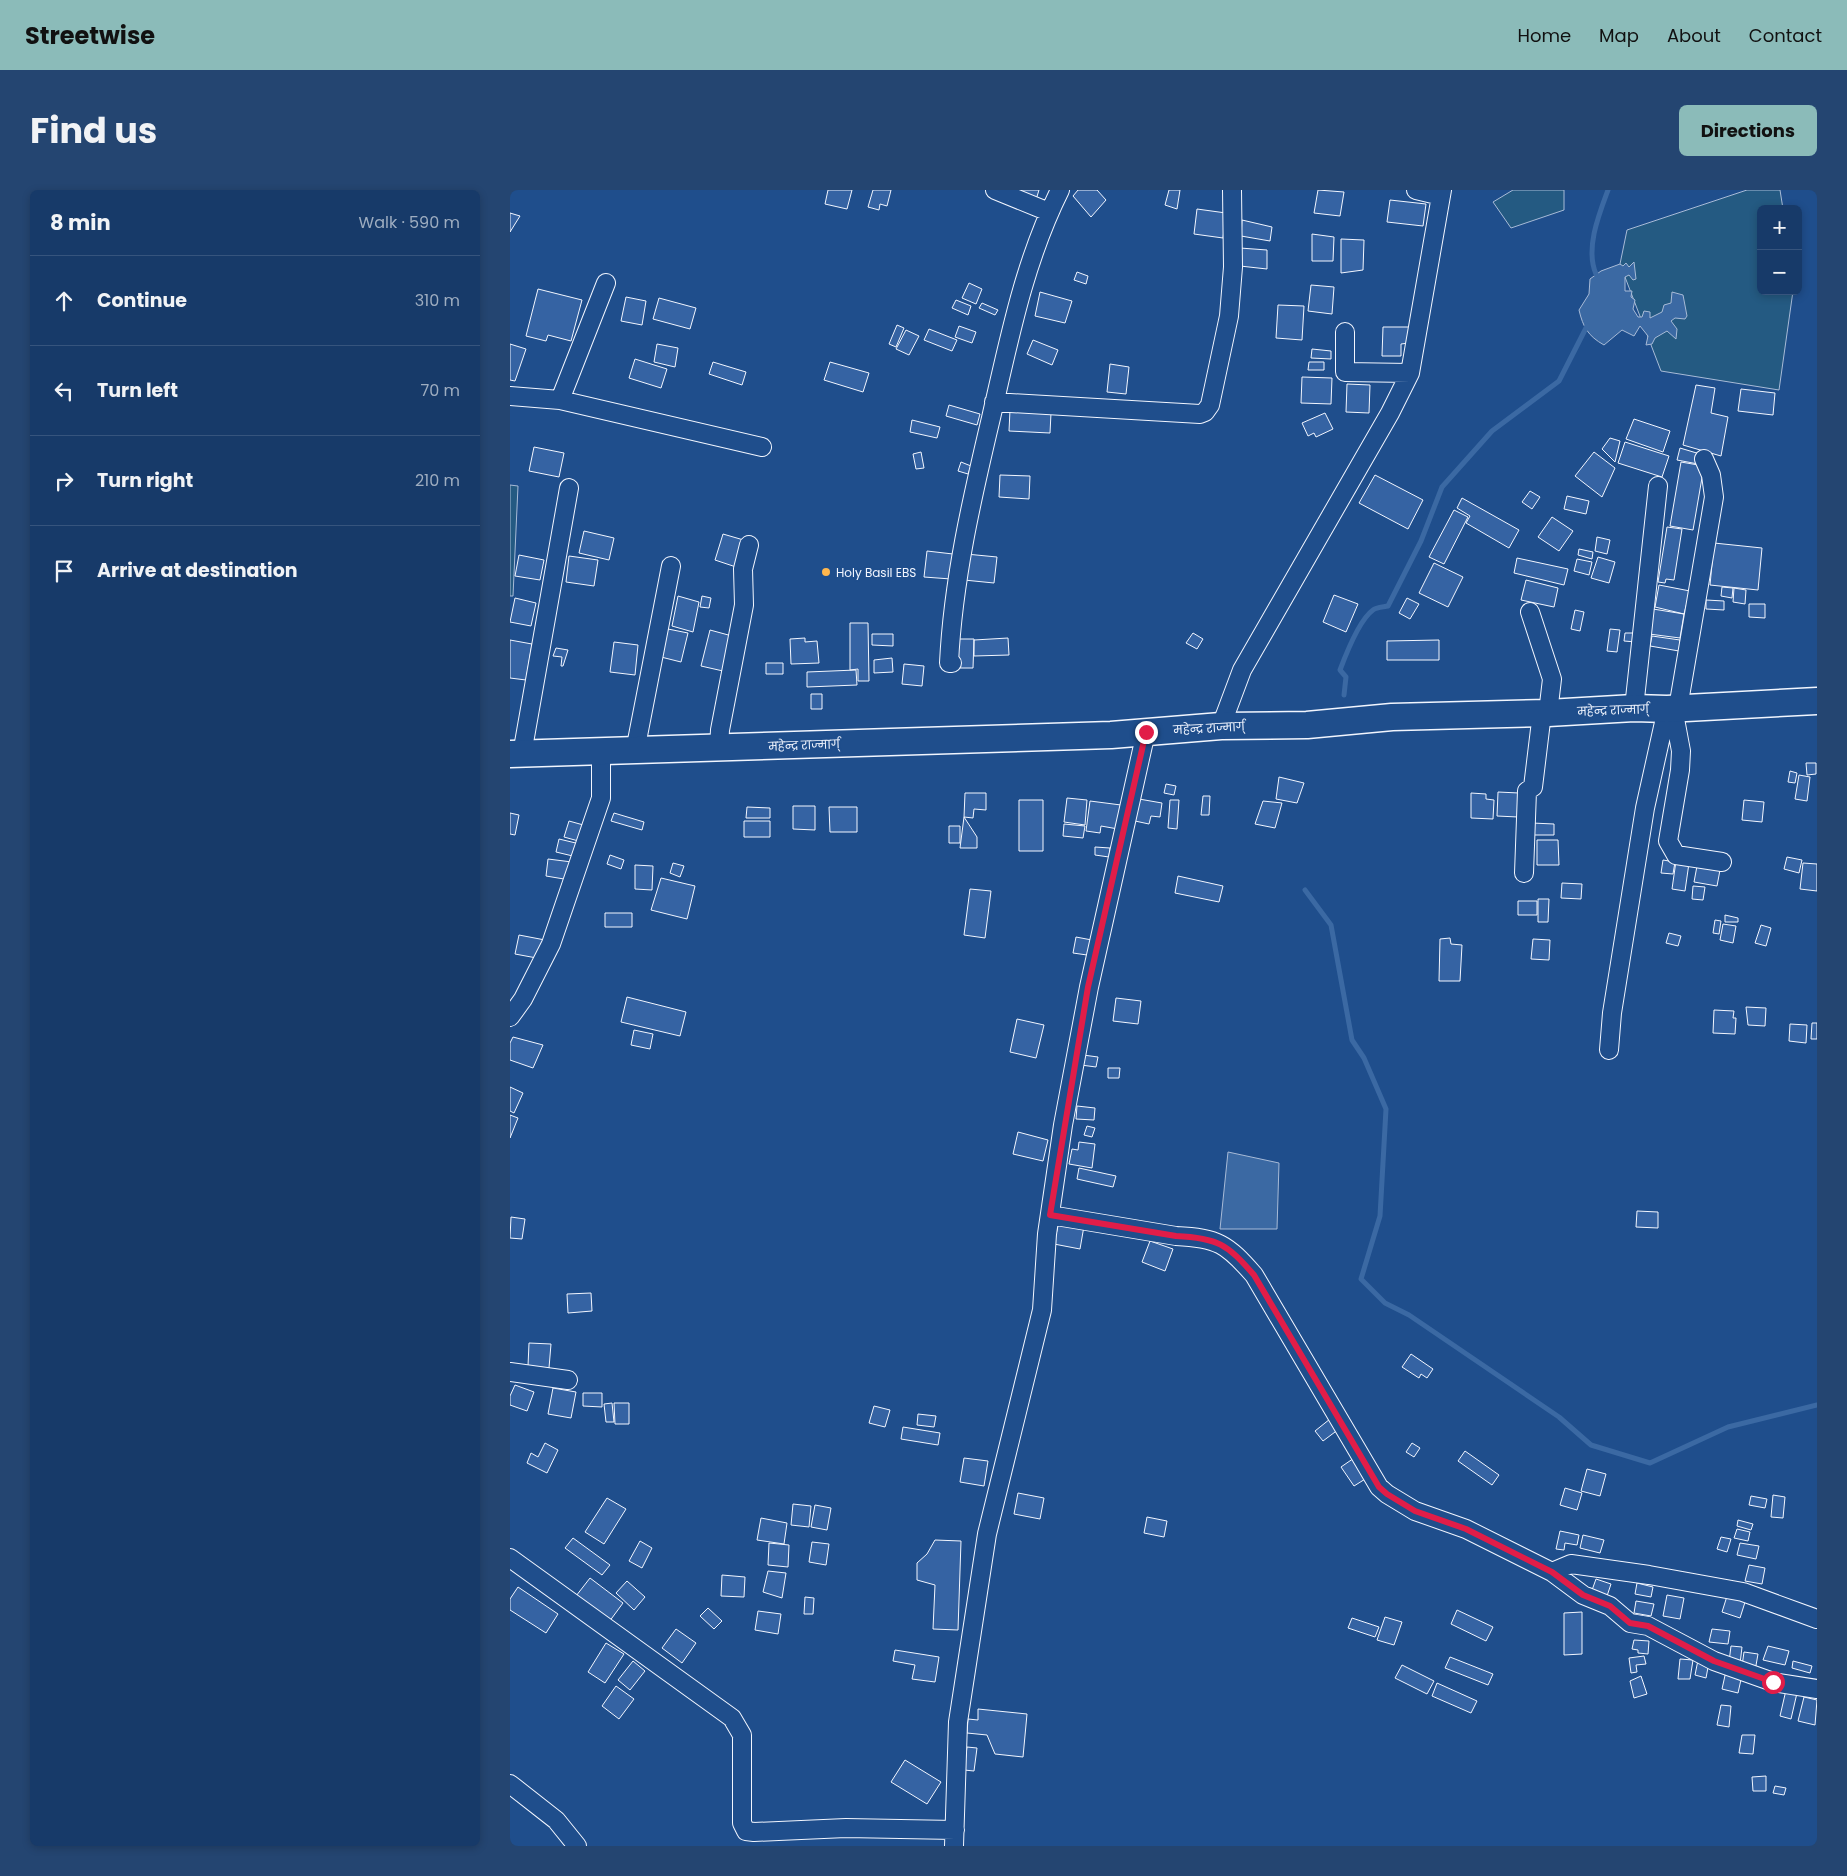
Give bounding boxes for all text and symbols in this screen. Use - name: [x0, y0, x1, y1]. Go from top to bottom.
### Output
- text: Streetwise: [25, 19, 155, 52]
- text: Home: [1517, 23, 1571, 48]
- text: Map: [1599, 23, 1639, 48]
- text: About: [1667, 23, 1721, 48]
- text: Contact: [1749, 23, 1822, 48]
- button: Directions: [1679, 105, 1817, 156]
- text: Find us: [30, 106, 157, 155]
- map controls: [1757, 205, 1802, 295]
- button: +: [1757, 205, 1802, 250]
- text: 8 min: [50, 208, 111, 237]
- text: Walk · 590 m: [359, 211, 460, 234]
- button: −: [1757, 250, 1802, 295]
- icon: ahead: [50, 287, 78, 315]
- text: Continue: [97, 287, 187, 314]
- text: 310 m: [415, 289, 460, 312]
- icon: left: [50, 377, 78, 405]
- text: Turn left: [97, 377, 178, 404]
- text: 70 m: [420, 379, 460, 402]
- icon: right: [50, 467, 78, 495]
- text: Turn right: [97, 467, 193, 494]
- text: 210 m: [415, 469, 460, 492]
- icon: arrive: [50, 557, 78, 585]
- text: Arrive at destination: [97, 557, 298, 584]
- place label: Holy Basil EBS: [836, 564, 916, 581]
- marker: Holy Basil EBS: [820, 566, 832, 578]
- street label: महेन्द्र राज्मार्ग्: [1576, 700, 1651, 720]
- street label: महेन्द्र राज्मार्ग्: [1172, 718, 1247, 738]
- route end: [1135, 721, 1158, 744]
- street label: महेन्द्र राज्मार्ग्: [767, 735, 842, 755]
- route start: [1762, 1671, 1785, 1694]

